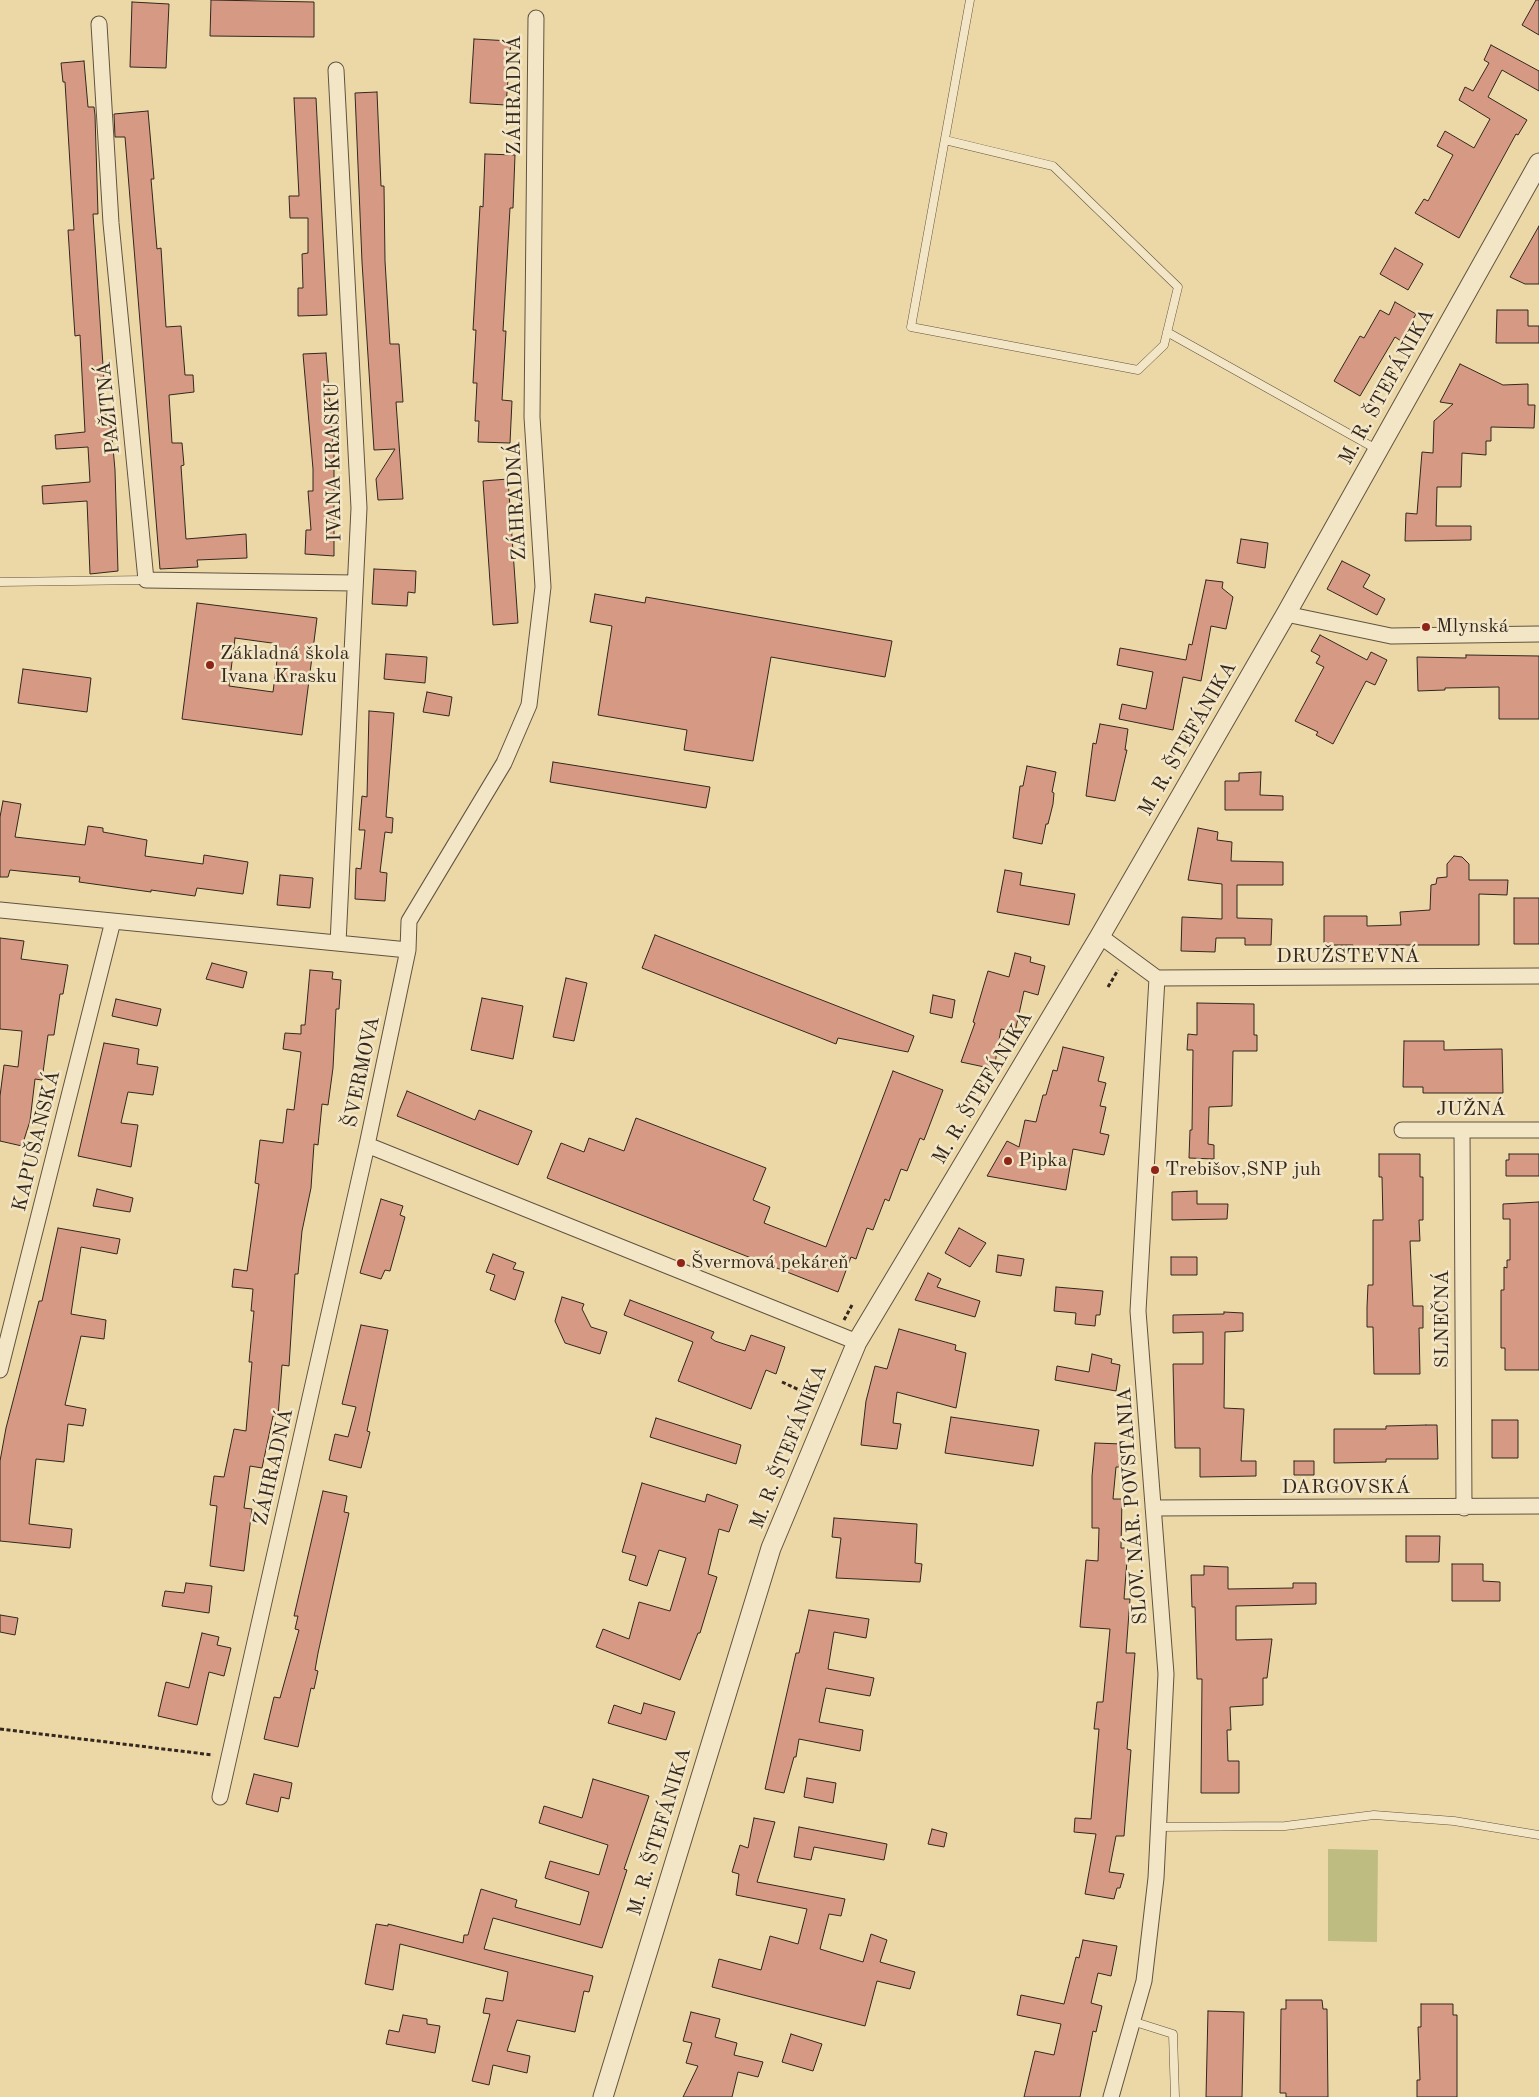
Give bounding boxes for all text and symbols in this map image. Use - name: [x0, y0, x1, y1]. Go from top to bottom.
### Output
- street label: ZÁHRADNÁ: [503, 35, 527, 155]
- street label: M. R. ŠTEFÁNIKA: [1334, 305, 1440, 469]
- street label: PAŽITNÁ: [92, 361, 126, 455]
- street label: IVANA KRASKU: [321, 382, 347, 542]
- street label: ZÁHRADNÁ: [502, 441, 532, 561]
- place label: Mlynská: [1436, 615, 1509, 639]
- marker: Mlynská: [1420, 621, 1432, 633]
- place label: Základná škola Ivana Krasku: [220, 642, 350, 689]
- street label: M. R. ŠTEFÁNIKA: [1134, 657, 1242, 821]
- marker: Základná škola Ivana Krasku: [204, 659, 216, 671]
- street label: DRUŽSTEVNÁ: [1276, 945, 1420, 969]
- street label: M. R. ŠTEFÁNIKA: [928, 1007, 1038, 1169]
- street label: ŠVERMOVA: [339, 1014, 385, 1130]
- street label: KAPUŠANSKÁ: [8, 1068, 66, 1214]
- street label: JUŽNÁ: [1436, 1098, 1506, 1122]
- place label: Pipka: [1018, 1149, 1068, 1173]
- marker: Pipka: [1002, 1155, 1014, 1167]
- place label: Trebišov,SNP juh: [1165, 1158, 1321, 1182]
- marker: Trebišov,SNP juh: [1149, 1164, 1161, 1176]
- place label: Švermová pekáreň: [691, 1251, 849, 1275]
- marker: Švermová pekáreň: [675, 1257, 687, 1269]
- street label: SLNEČNÁ: [1431, 1270, 1455, 1368]
- street label: M. R. ŠTEFÁNIKA: [745, 1362, 833, 1532]
- street label: SLOV. NÁR. POVSTANIA: [1113, 1387, 1153, 1625]
- street label: ZÁHRADNÁ: [249, 1406, 299, 1528]
- street label: DARGOVSKÁ: [1282, 1476, 1410, 1500]
- street label: M. R. ŠTEFÁNIKA: [623, 1745, 697, 1919]

